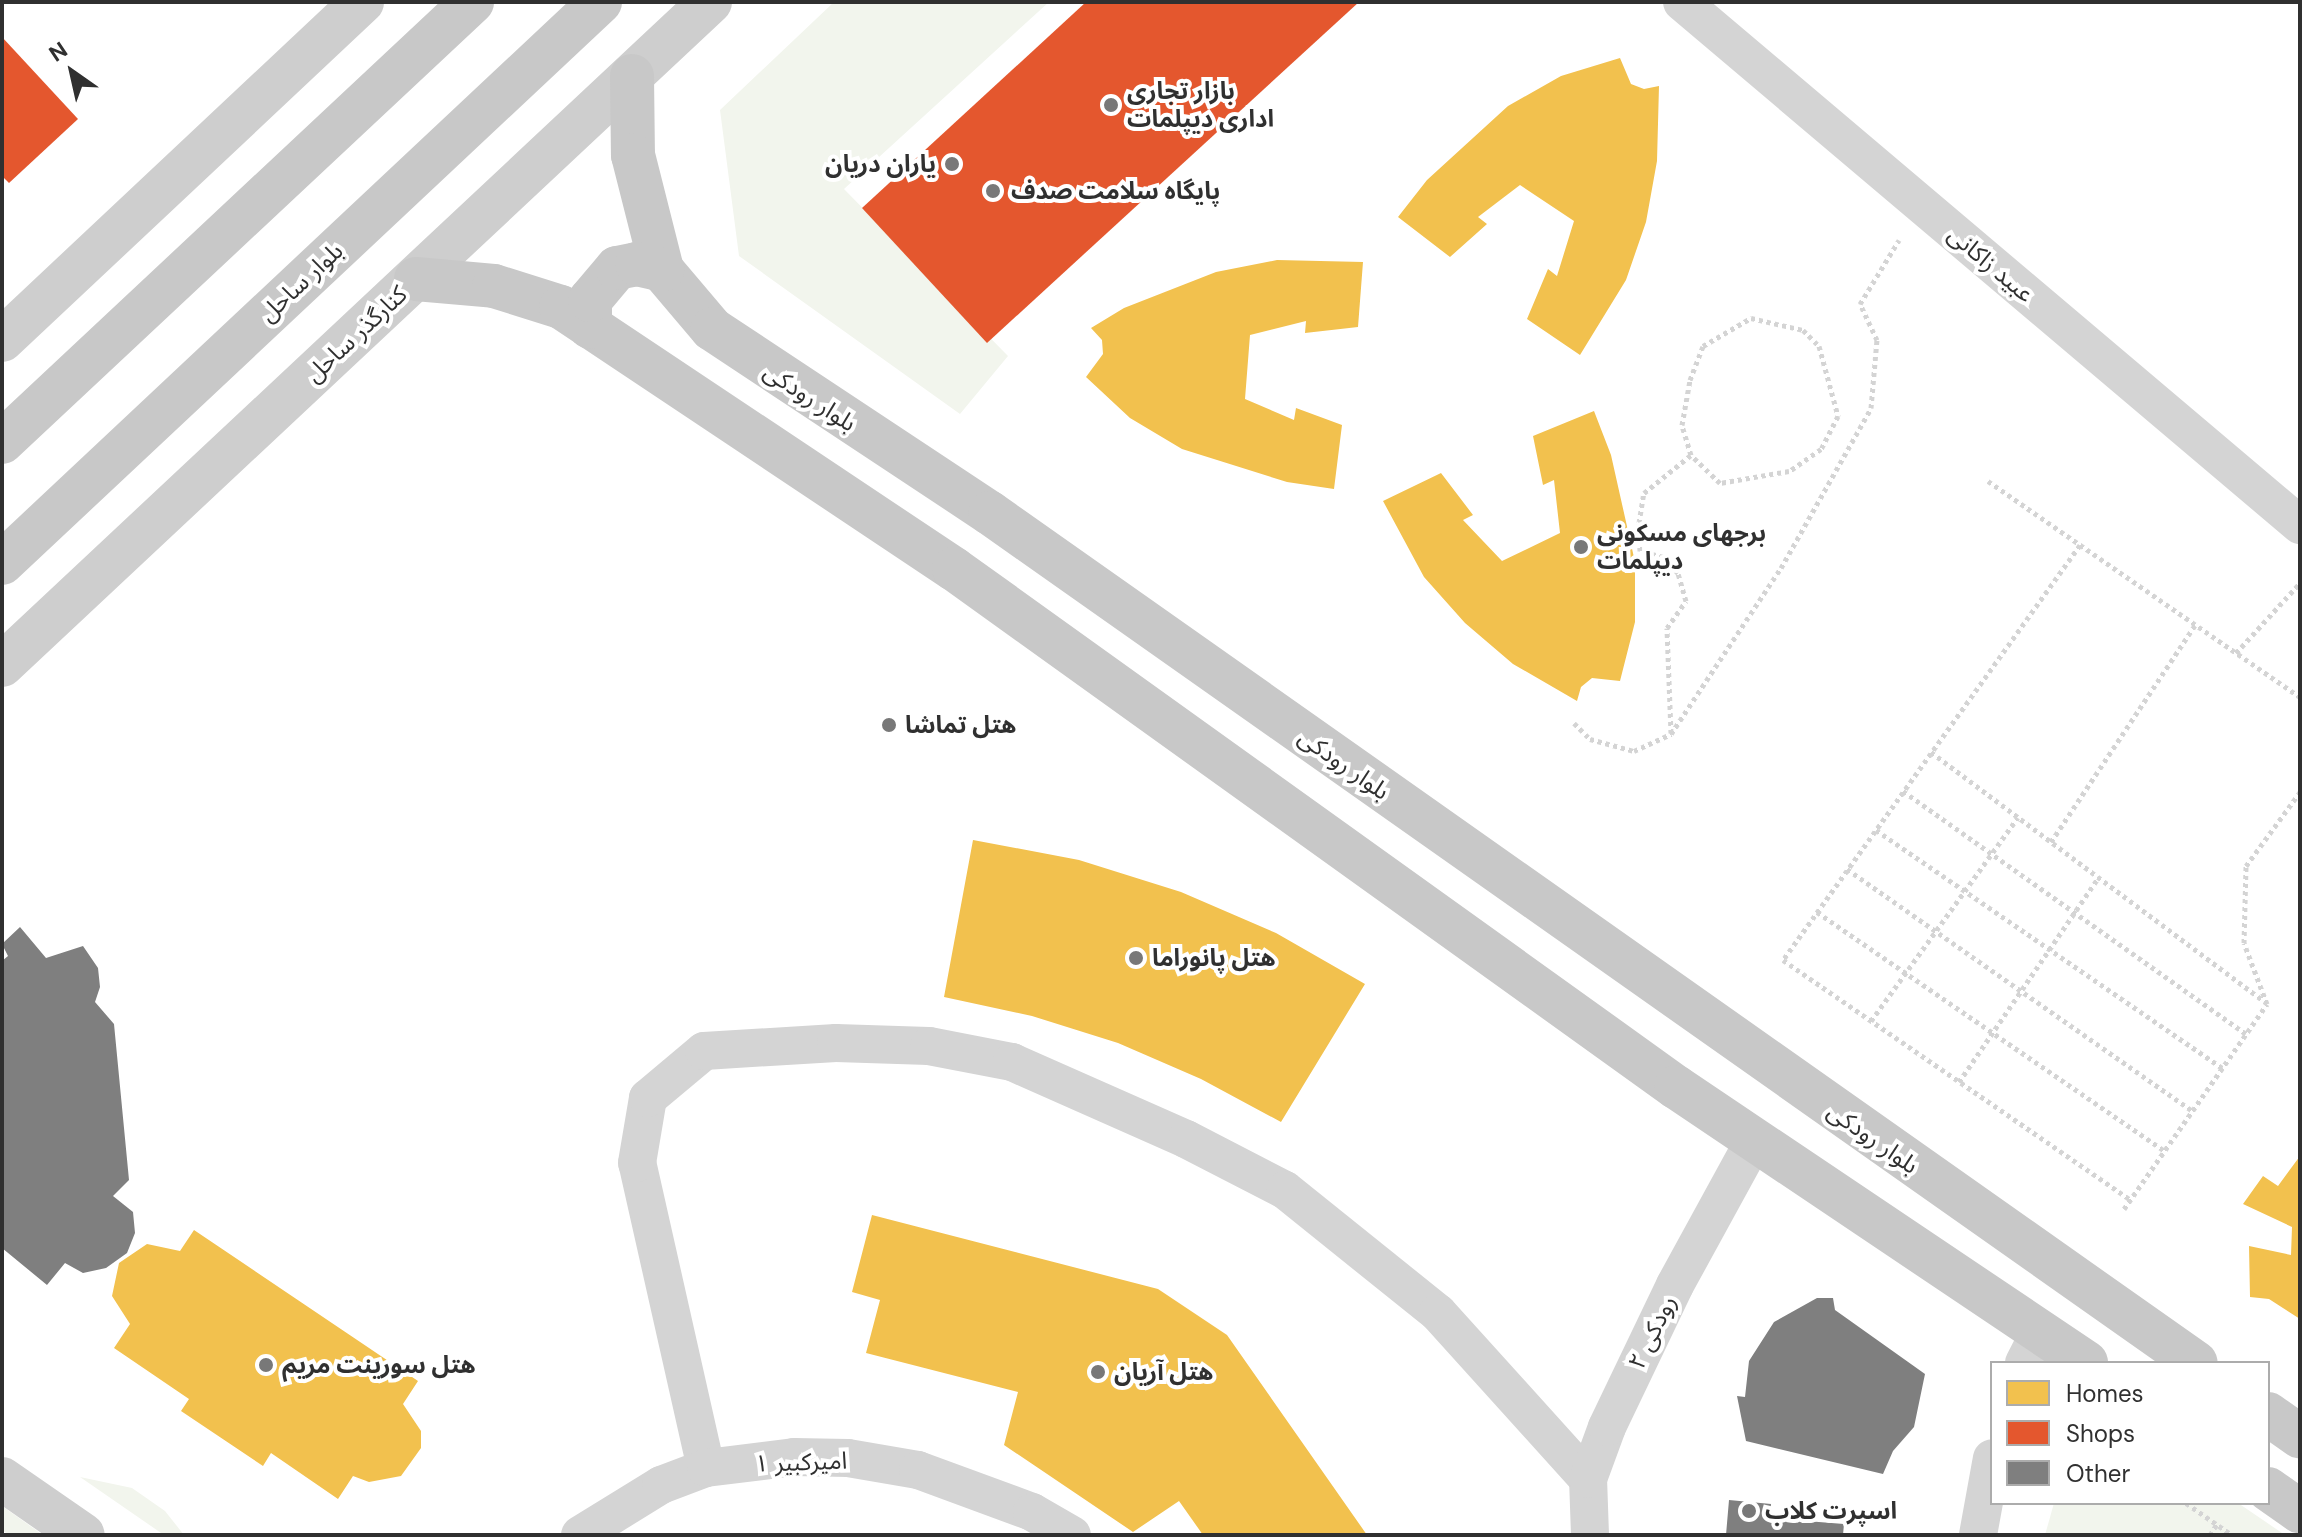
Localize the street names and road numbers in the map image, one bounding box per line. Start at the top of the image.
street label: عبید زاکانی [1942,220,2040,308]
street label: بلوار ساحل [253,236,349,328]
street label: کنارگذر ساحل [299,280,413,388]
street label: بلوار رودکی [758,356,862,438]
street label: بلوار رودکی [1293,722,1395,806]
street label: بلوار رودکی [1822,1096,1924,1180]
street label: رودکی ۲ [1622,1290,1682,1374]
street label: امیرکبیر ۱ [754,1446,848,1478]

